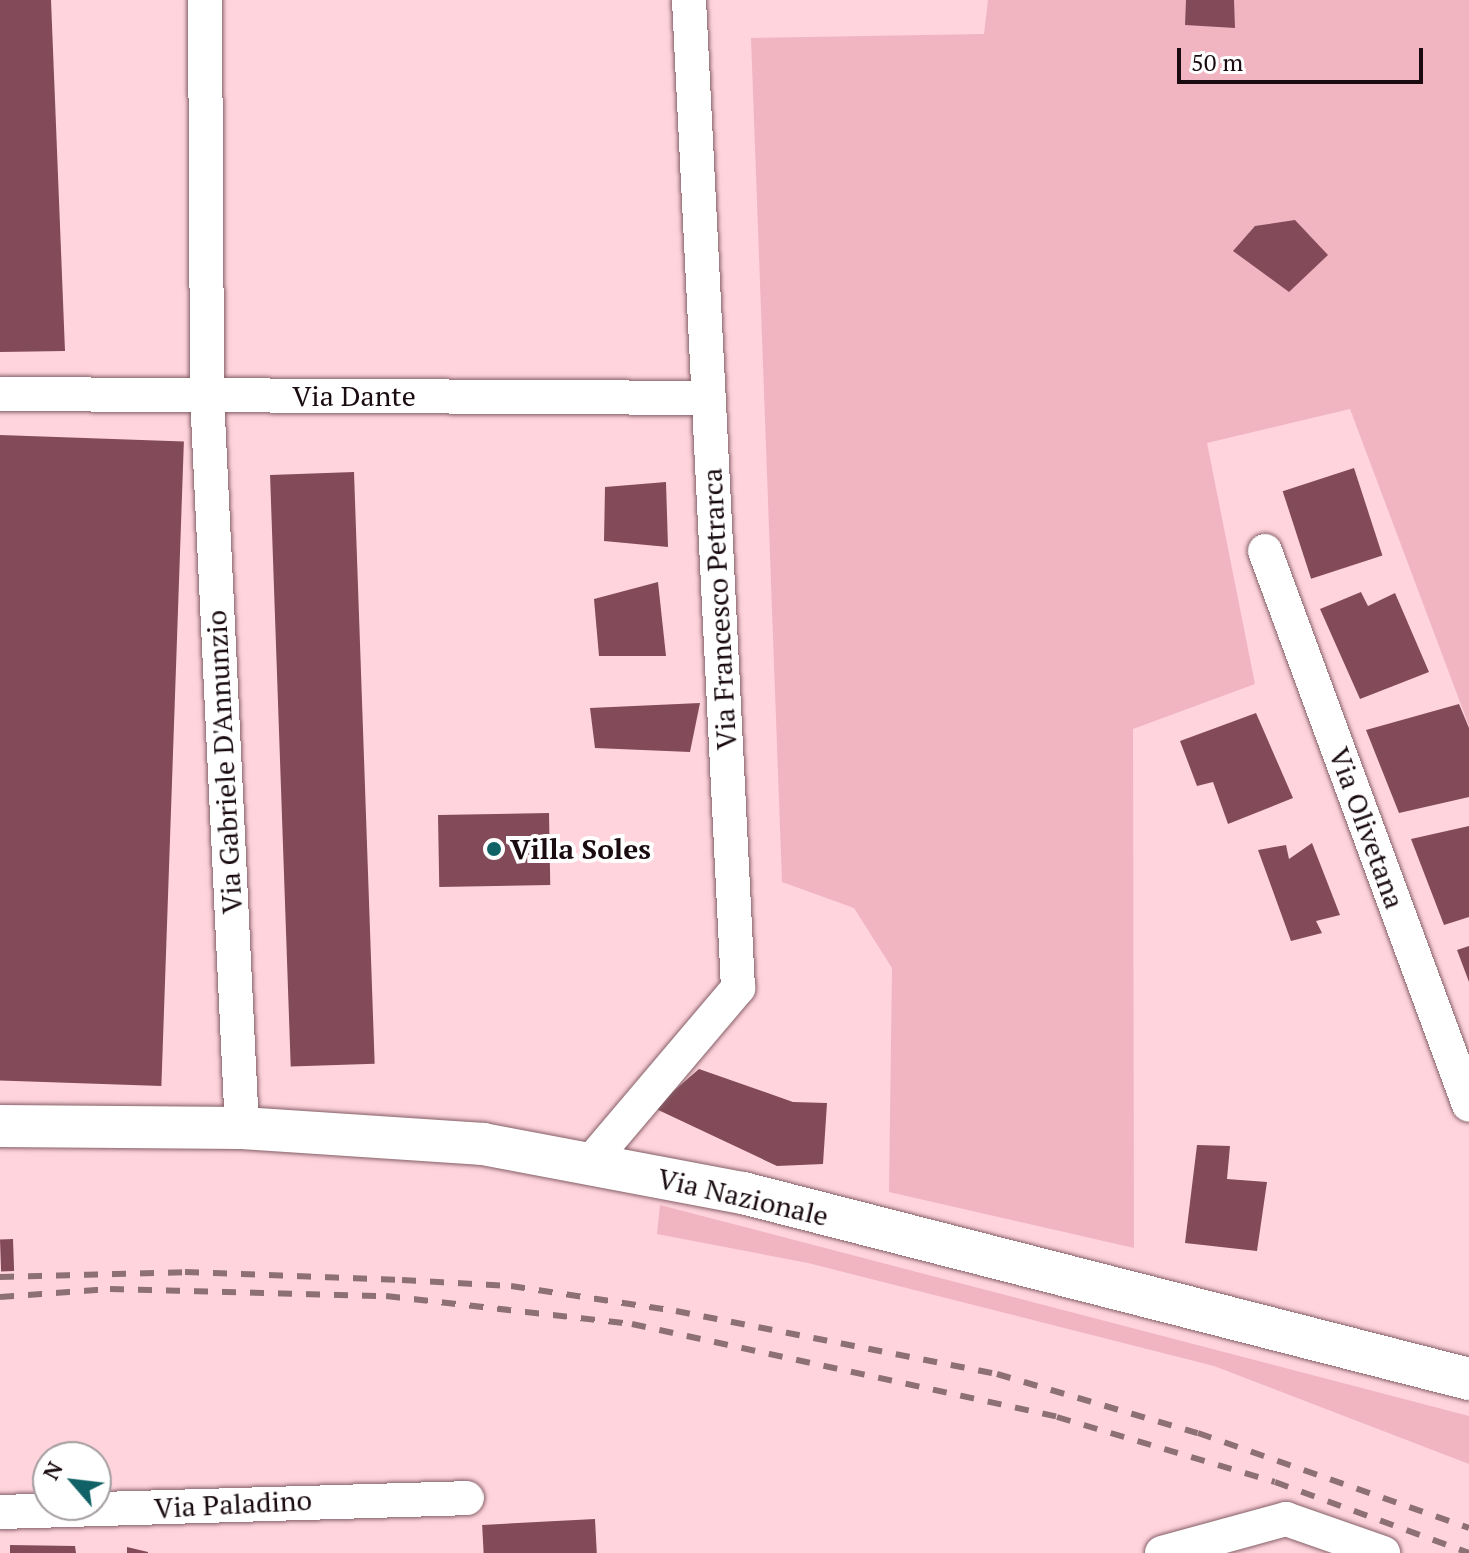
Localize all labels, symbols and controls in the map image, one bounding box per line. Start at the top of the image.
scale bar [1181,32,1427,82]
text: 50 m [1191,46,1243,78]
street label: Via Dante [292,379,416,413]
street label: Via Francesco Petrarca [695,467,743,751]
street label: Via Gabriele D'Annunzio [199,609,249,915]
street label: Via Olivetana [1322,743,1412,913]
place label: Villa Soles [510,832,651,866]
marker: Villa Soles [485,840,503,858]
street label: Via Nazionale [654,1161,832,1233]
north arrow [32,1441,112,1521]
text: N [35,1456,69,1485]
street label: Via Paladino [153,1483,313,1525]

